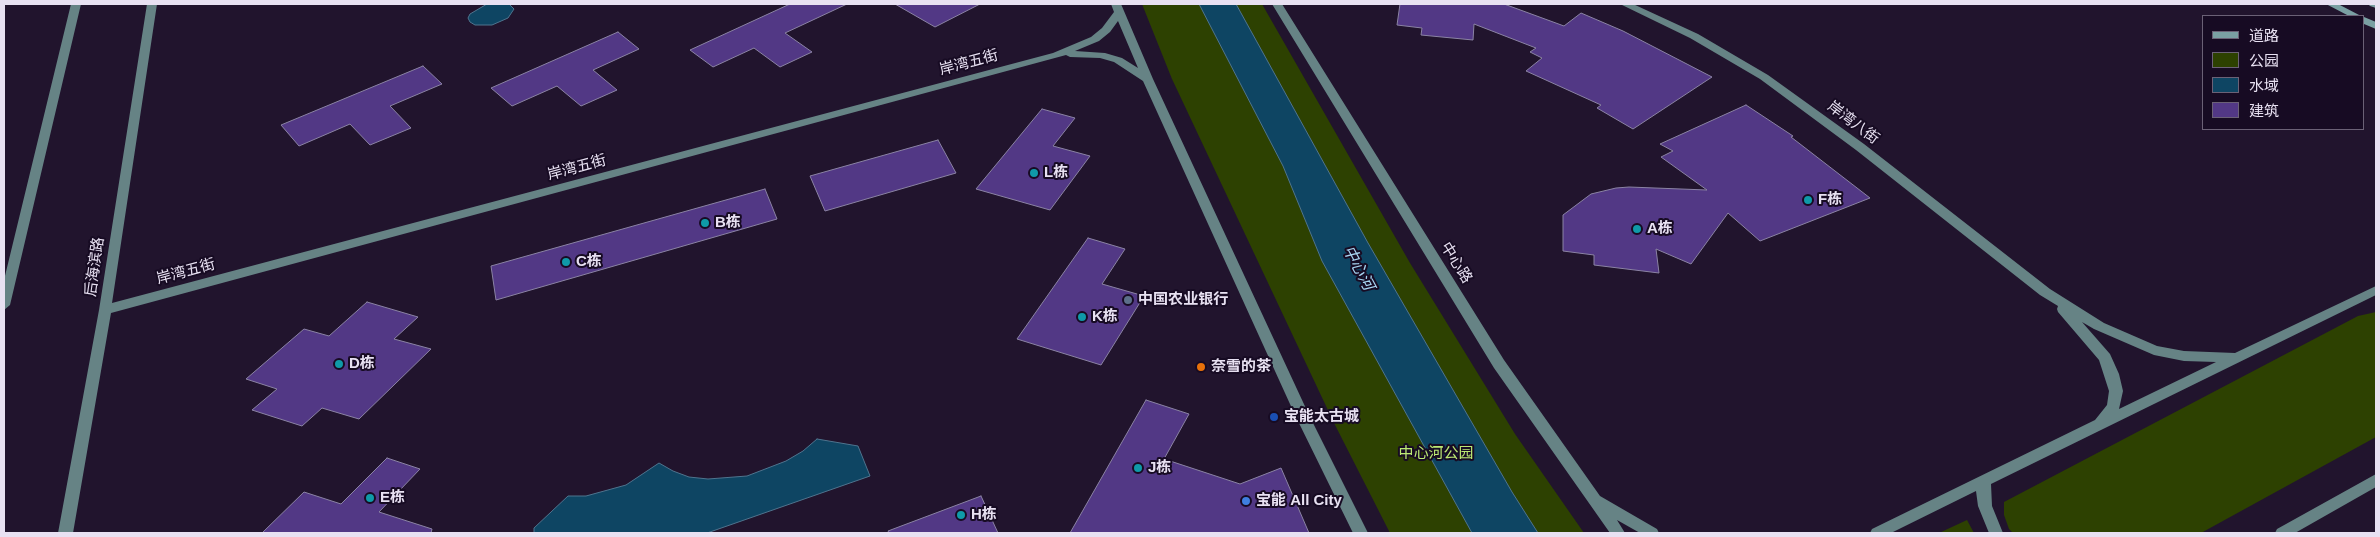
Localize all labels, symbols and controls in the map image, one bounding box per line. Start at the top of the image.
legend [2202,15,2365,130]
text: 道路 [2249,27,2279,44]
street label: 岸湾五街 [938,47,1000,79]
text: 公园 [2249,52,2279,69]
text: 水域 [2249,77,2279,94]
street label: 岸湾八街 [1824,98,1882,148]
text: 建筑 [2249,102,2279,119]
street label: 岸湾五街 [546,152,608,184]
place label: L栋 [1044,164,1068,182]
marker: L栋 [1028,167,1040,179]
place label: F栋 [1818,191,1842,209]
marker: F栋 [1802,194,1814,206]
place label: B栋 [715,214,741,232]
marker: B栋 [699,217,711,229]
place label: A栋 [1647,220,1673,238]
marker: A栋 [1631,223,1643,235]
street label: 后海滨路 [82,236,108,298]
street label: 中心路 [1436,239,1476,287]
water label: 中心河 [1338,242,1378,294]
place label: C栋 [576,253,602,271]
street label: 岸湾五街 [155,256,217,288]
marker: C栋 [560,256,572,268]
place label: 中国农业银行 [1138,291,1228,309]
marker: 中国农业银行 [1122,294,1134,306]
place label: K栋 [1092,308,1118,326]
marker: K栋 [1076,311,1088,323]
place label: D栋 [349,355,375,373]
marker: D栋 [333,358,345,370]
place label: 奈雪的茶 [1211,358,1271,376]
marker: 奈雪的茶 [1195,361,1207,373]
place label: 宝能太古城 [1284,408,1359,426]
marker: 宝能太古城 [1268,411,1280,423]
park label: 中心河公园 [1399,445,1473,463]
place label: J栋 [1148,459,1171,477]
marker: J栋 [1132,462,1144,474]
place label: E栋 [380,489,405,507]
marker: E栋 [364,492,376,504]
place label: 宝能 All City [1256,492,1342,510]
marker: 宝能 All City [1240,495,1252,507]
place label: H栋 [971,506,997,524]
marker: H栋 [955,509,967,521]

